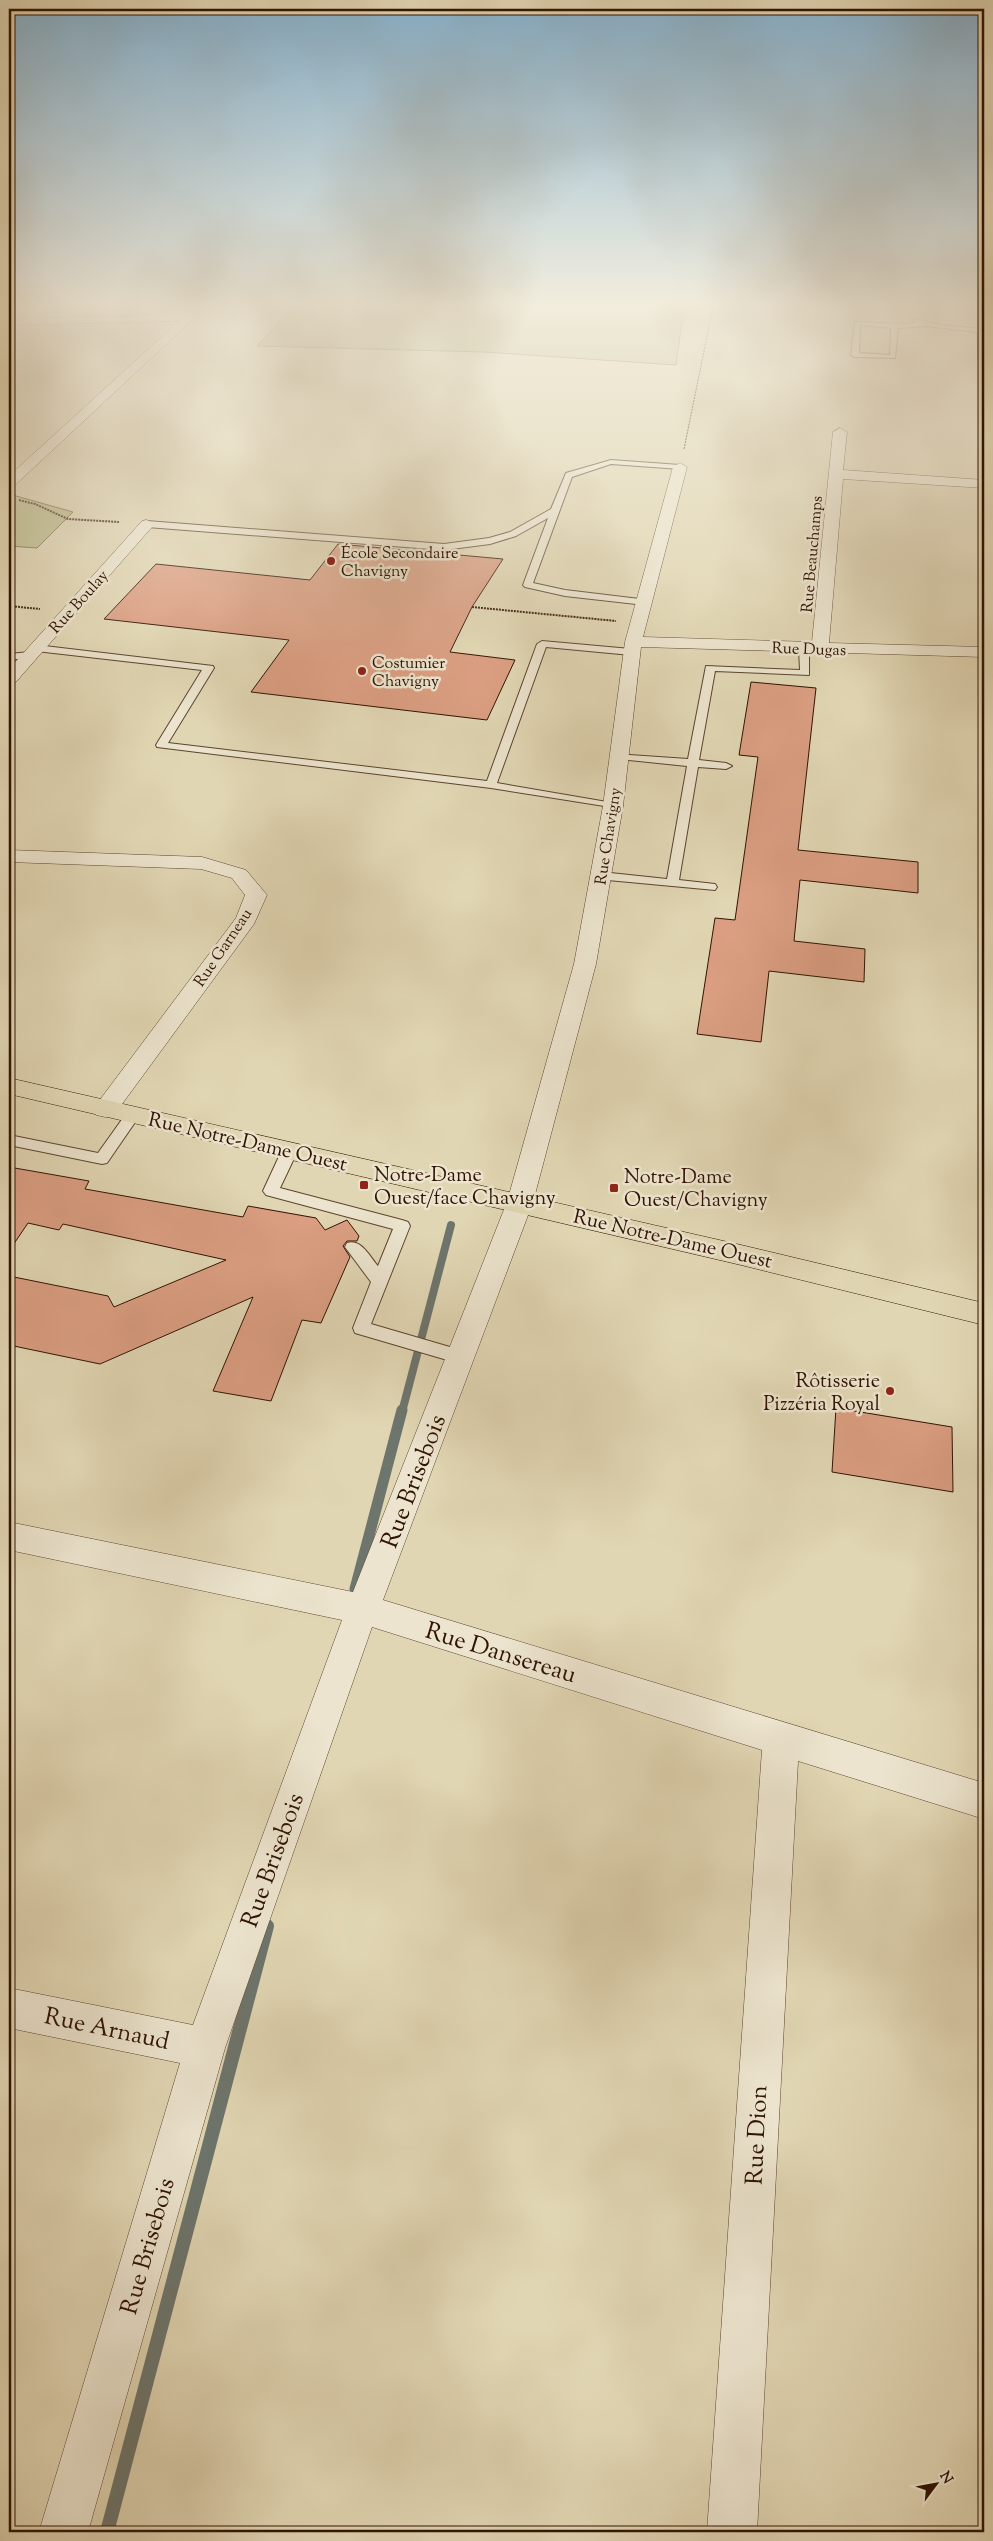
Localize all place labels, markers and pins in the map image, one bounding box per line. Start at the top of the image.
place label: École Secondaire Chavigny [341,543,458,584]
marker: École Secondaire Chavigny [325,555,337,567]
place label: Costumier Chavigny [372,653,445,694]
marker: Costumier Chavigny [356,665,368,677]
place label: Notre-Dame Ouest/face Chavigny [374,1162,556,1214]
place label: Notre-Dame Ouest/Chavigny [624,1164,768,1216]
marker: Notre-Dame Ouest/face Chavigny [358,1179,370,1191]
marker: Notre-Dame Ouest/Chavigny [608,1182,620,1194]
place label: Rôtisserie Pizzéria Royal [763,1368,880,1420]
marker: Rôtisserie Pizzéria Royal [884,1385,896,1397]

